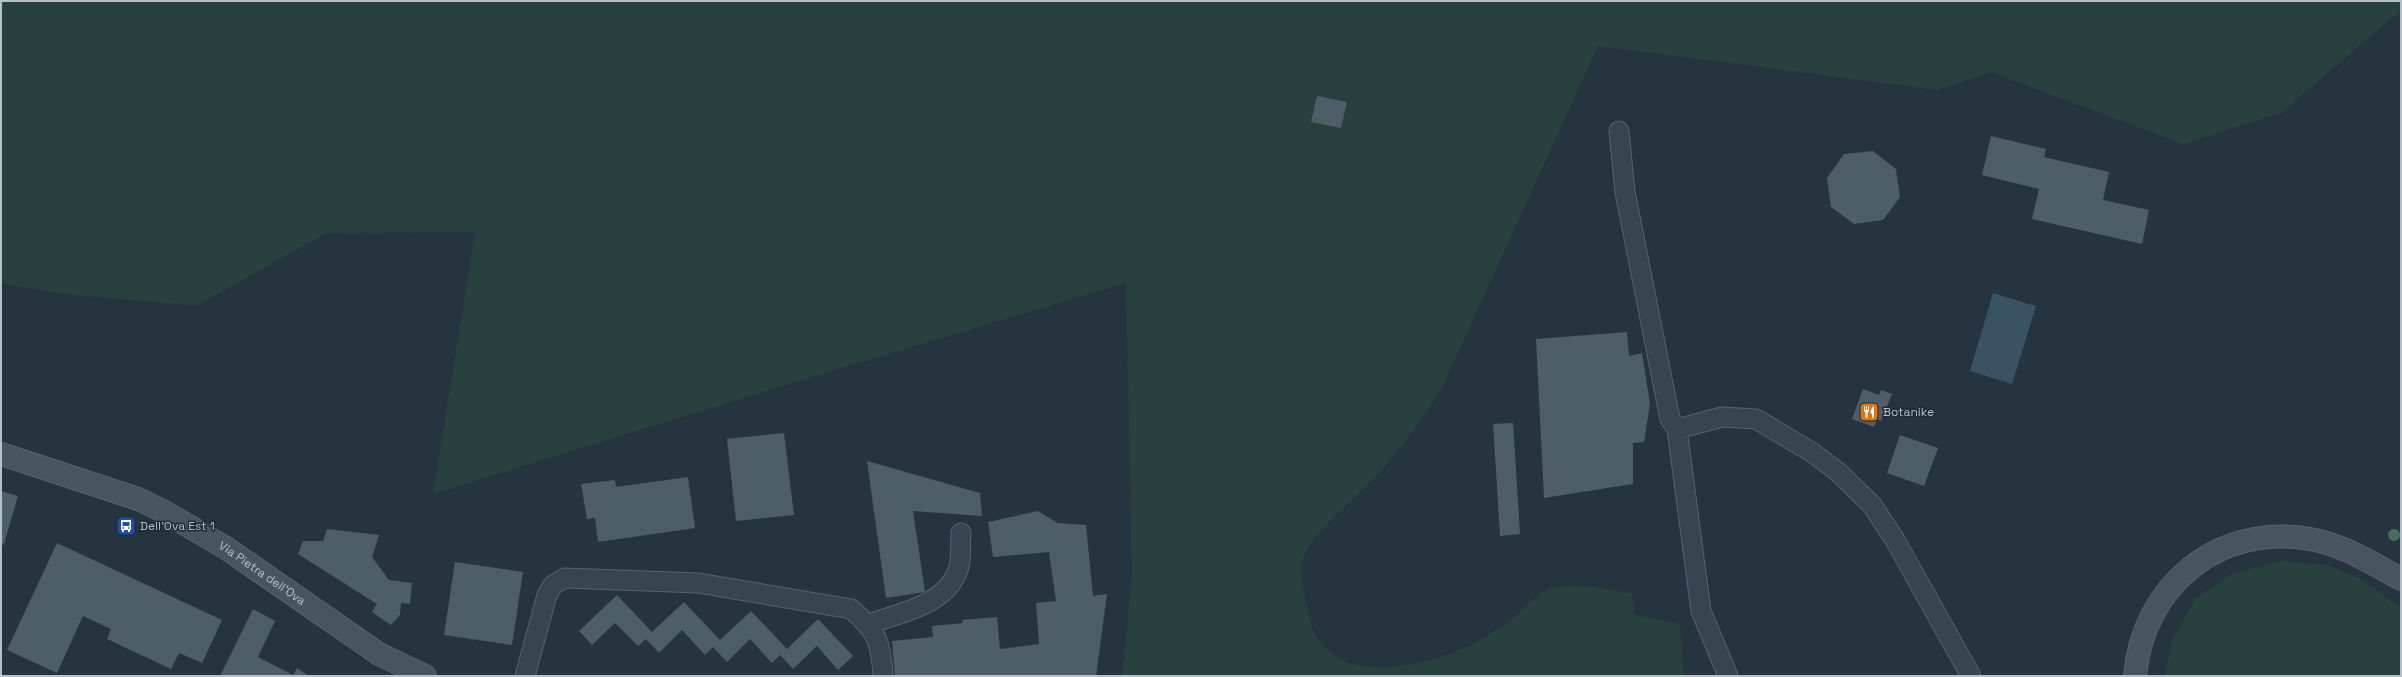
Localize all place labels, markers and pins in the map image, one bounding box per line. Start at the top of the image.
restaurant icon: Botanike [1858,401,1880,423]
place label: Botanike [1883,404,1934,420]
bus stop icon: Dell'Ova Est 1 [115,515,137,537]
place label: Dell'Ova Est 1 [140,518,215,534]

